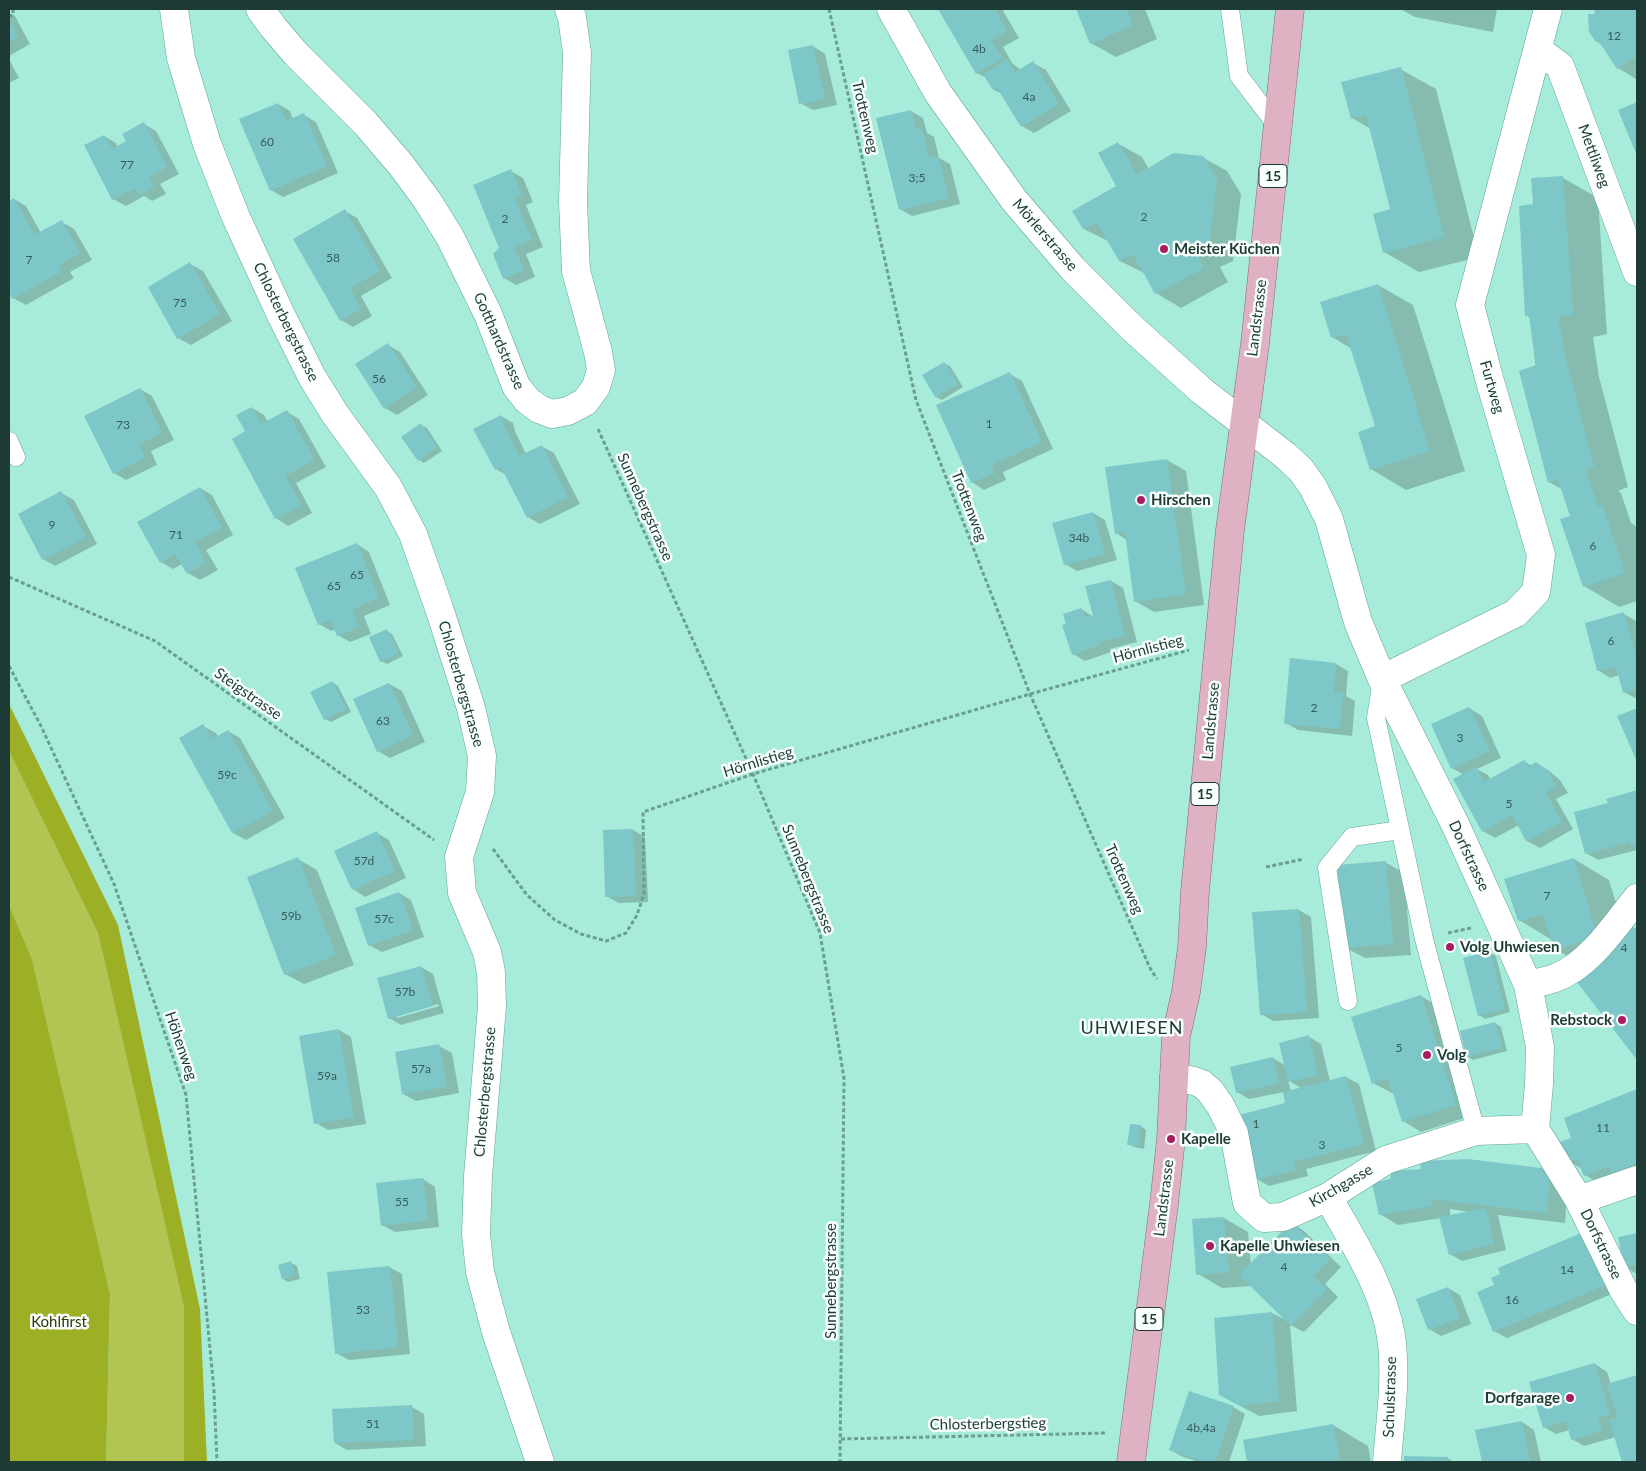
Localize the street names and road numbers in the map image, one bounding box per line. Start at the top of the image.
street label: Trottenweg [848,79,882,155]
street label: Mettliweg [1574,122,1614,190]
road number: 15 [1259,165,1287,188]
street label: Mörlerstrasse [1009,195,1081,275]
street label: Chlosterbergstrasse [249,259,323,385]
street label: Landstrasse [1243,278,1271,358]
street label: Gotthardstrasse [470,290,528,392]
street label: Furtweg [1476,358,1508,416]
street label: Sunnebergstrasse [613,450,677,564]
street label: Trottenweg [947,468,991,544]
street label: Chlosterbergstrasse [434,619,488,749]
street label: Hörnlistieg [1111,631,1185,667]
street label: Steigstrasse [211,664,285,724]
street label: Landstrasse [1199,682,1223,760]
street label: Hörnlistieg [721,743,795,781]
road number: 15 [1191,782,1219,806]
street label: Dorfstrasse [1445,818,1493,894]
street label: Sunnebergstrasse [778,822,838,936]
street label: Trottenweg [1101,841,1147,917]
street label: Höhenweg [161,1009,201,1083]
street label: Chlosterbergstrasse [470,1026,500,1158]
street label: Landstrasse [1150,1158,1178,1238]
street label: Kirchgasse [1306,1161,1376,1211]
street label: Dorfstrasse [1576,1206,1626,1282]
street label: Sunnebergstrasse [822,1223,840,1339]
road number: 15 [1135,1308,1163,1330]
street label: Schulstrasse [1380,1356,1400,1438]
street label: Chlosterbergstieg [930,1414,1046,1434]

